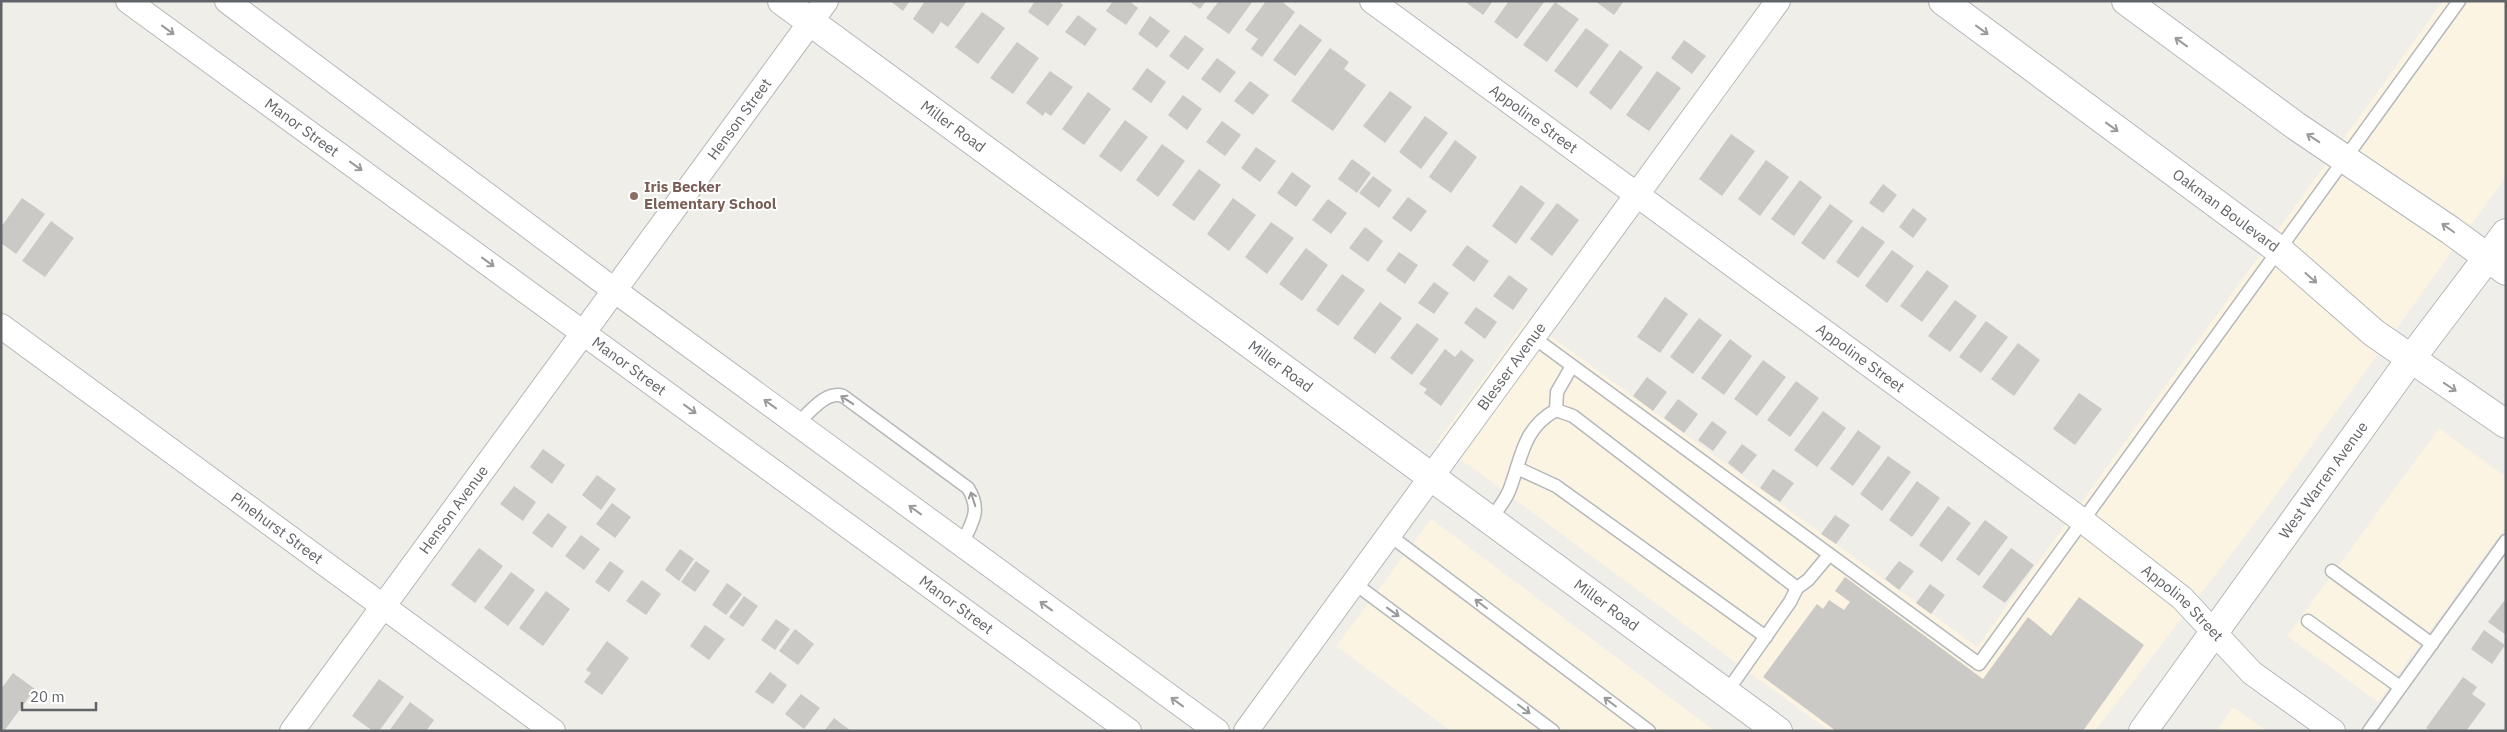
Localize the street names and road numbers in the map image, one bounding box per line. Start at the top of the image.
street label: Henson Street [703,74,775,163]
street label: Appoline Street [1486,80,1582,157]
street label: Manor Street [261,94,343,161]
street label: Miller Road [917,96,990,156]
street label: Oakman Boulevard [2169,164,2283,256]
street label: Blesser Avenue [1473,319,1550,414]
street label: Appoline Street [1813,319,1909,396]
street label: Manor Street [588,332,670,399]
street label: Miller Road [1245,336,1317,396]
street label: West Warren Avenue [2274,418,2372,542]
street label: Henson Avenue [415,461,492,558]
street label: Pinehurst Street [227,488,327,568]
street label: Appoline Street [2138,560,2228,645]
street label: Manor Street [916,571,997,638]
street label: Miller Road [1570,575,1643,635]

